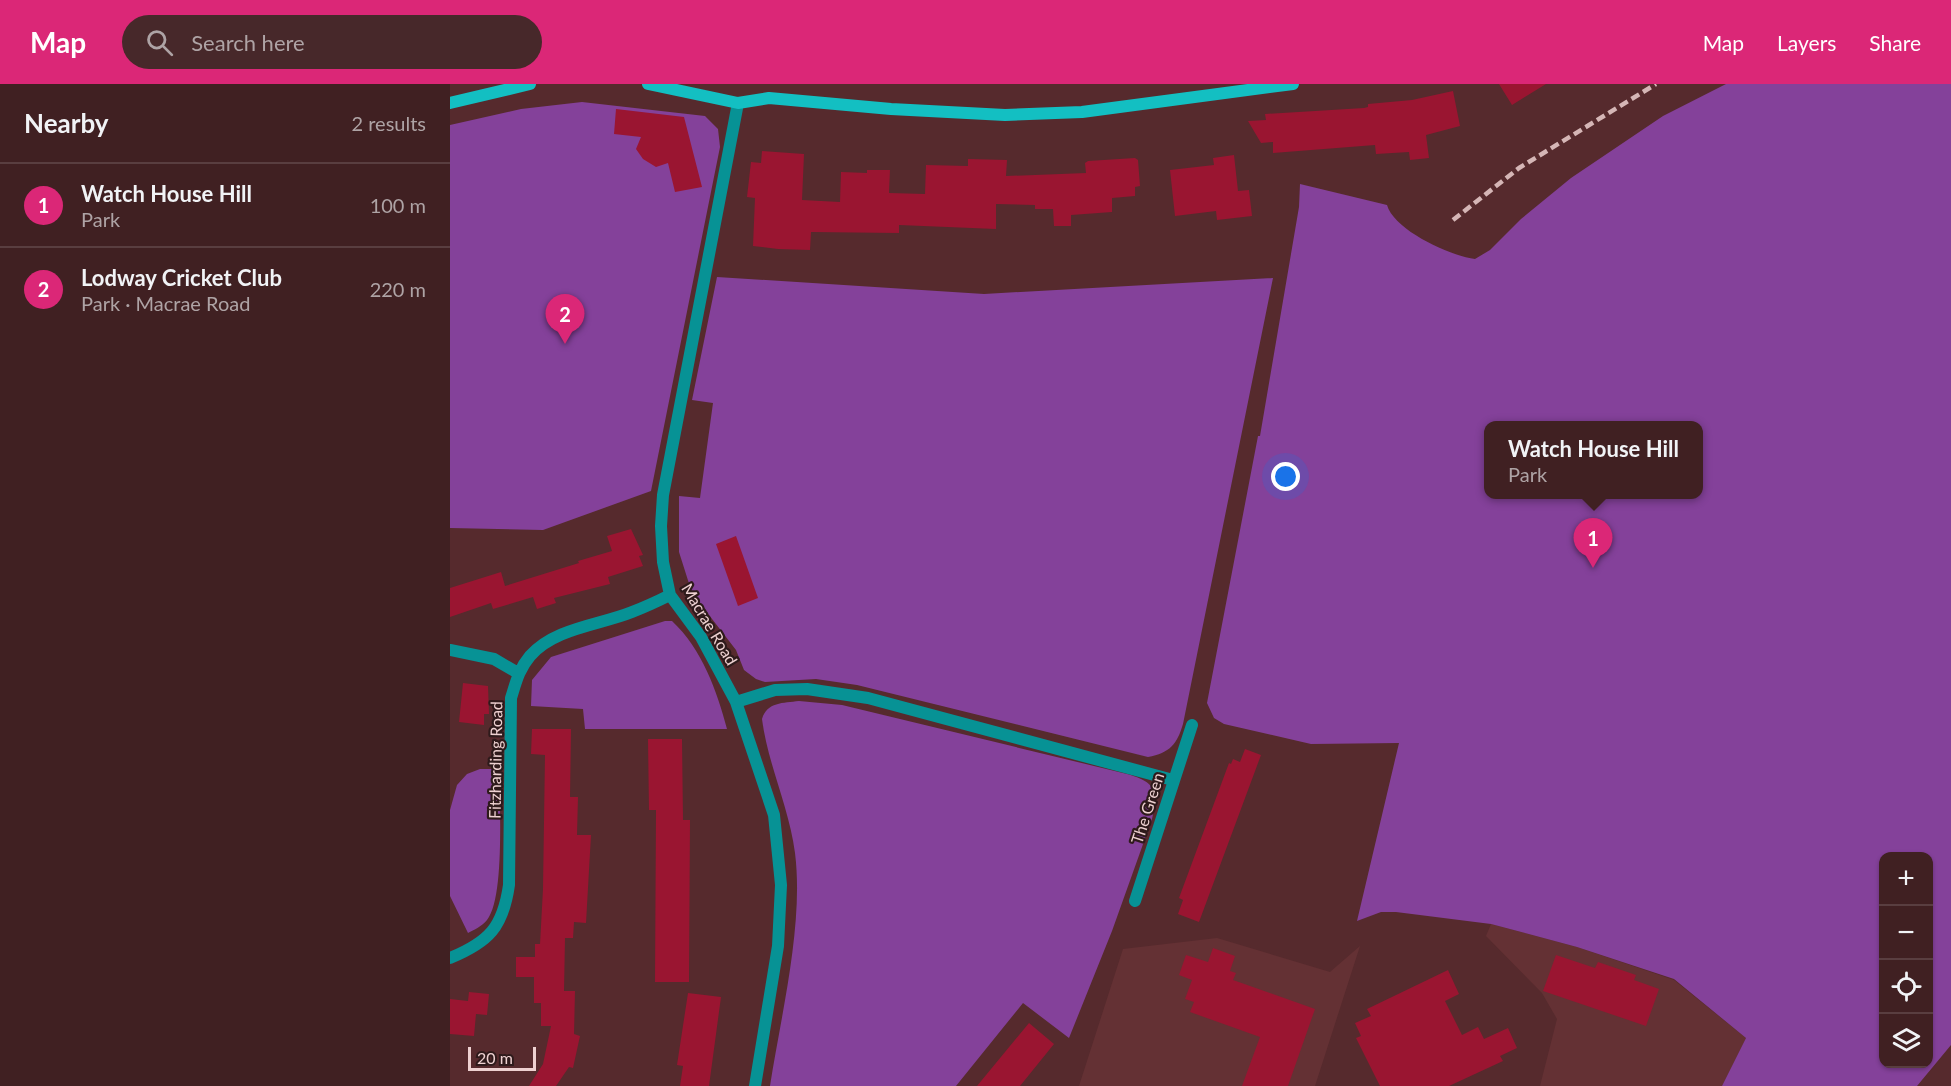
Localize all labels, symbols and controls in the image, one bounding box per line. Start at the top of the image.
search box [122,15,542,69]
text: Map [30,25,86,59]
icon: search [143,26,176,59]
text: Search here [191,29,305,56]
text: Map [1703,30,1744,55]
text: Layers [1777,30,1836,55]
text: Share [1869,30,1921,55]
text: Nearby [24,107,109,139]
text: 2 results [351,111,426,135]
text: Watch House Hill [81,180,252,207]
text: 1 [38,193,49,217]
text: 100 m [370,193,426,217]
text: Park [81,207,120,231]
text: Lodway Cricket Club [81,264,282,291]
text: 2 [38,277,49,301]
text: 220 m [370,277,426,301]
text: Park · Macrae Road [81,291,250,315]
pin: 2 [546,294,584,344]
popup [1484,421,1703,499]
text: Watch House Hill [1508,435,1679,462]
your location [1271,462,1300,491]
text: Park [1508,462,1547,486]
pin: 1 [1574,518,1612,568]
street label: Macrae Road [678,580,742,668]
street label: Fitzharding Road [484,701,506,819]
street label: The Green [1127,770,1167,846]
map controls [1879,852,1933,1068]
button: + [1879,852,1933,906]
button: − [1879,906,1933,960]
button: locate [1879,960,1933,1014]
button: layers [1879,1014,1933,1068]
scale bar [468,1044,536,1072]
text: 20 m [477,1048,513,1067]

